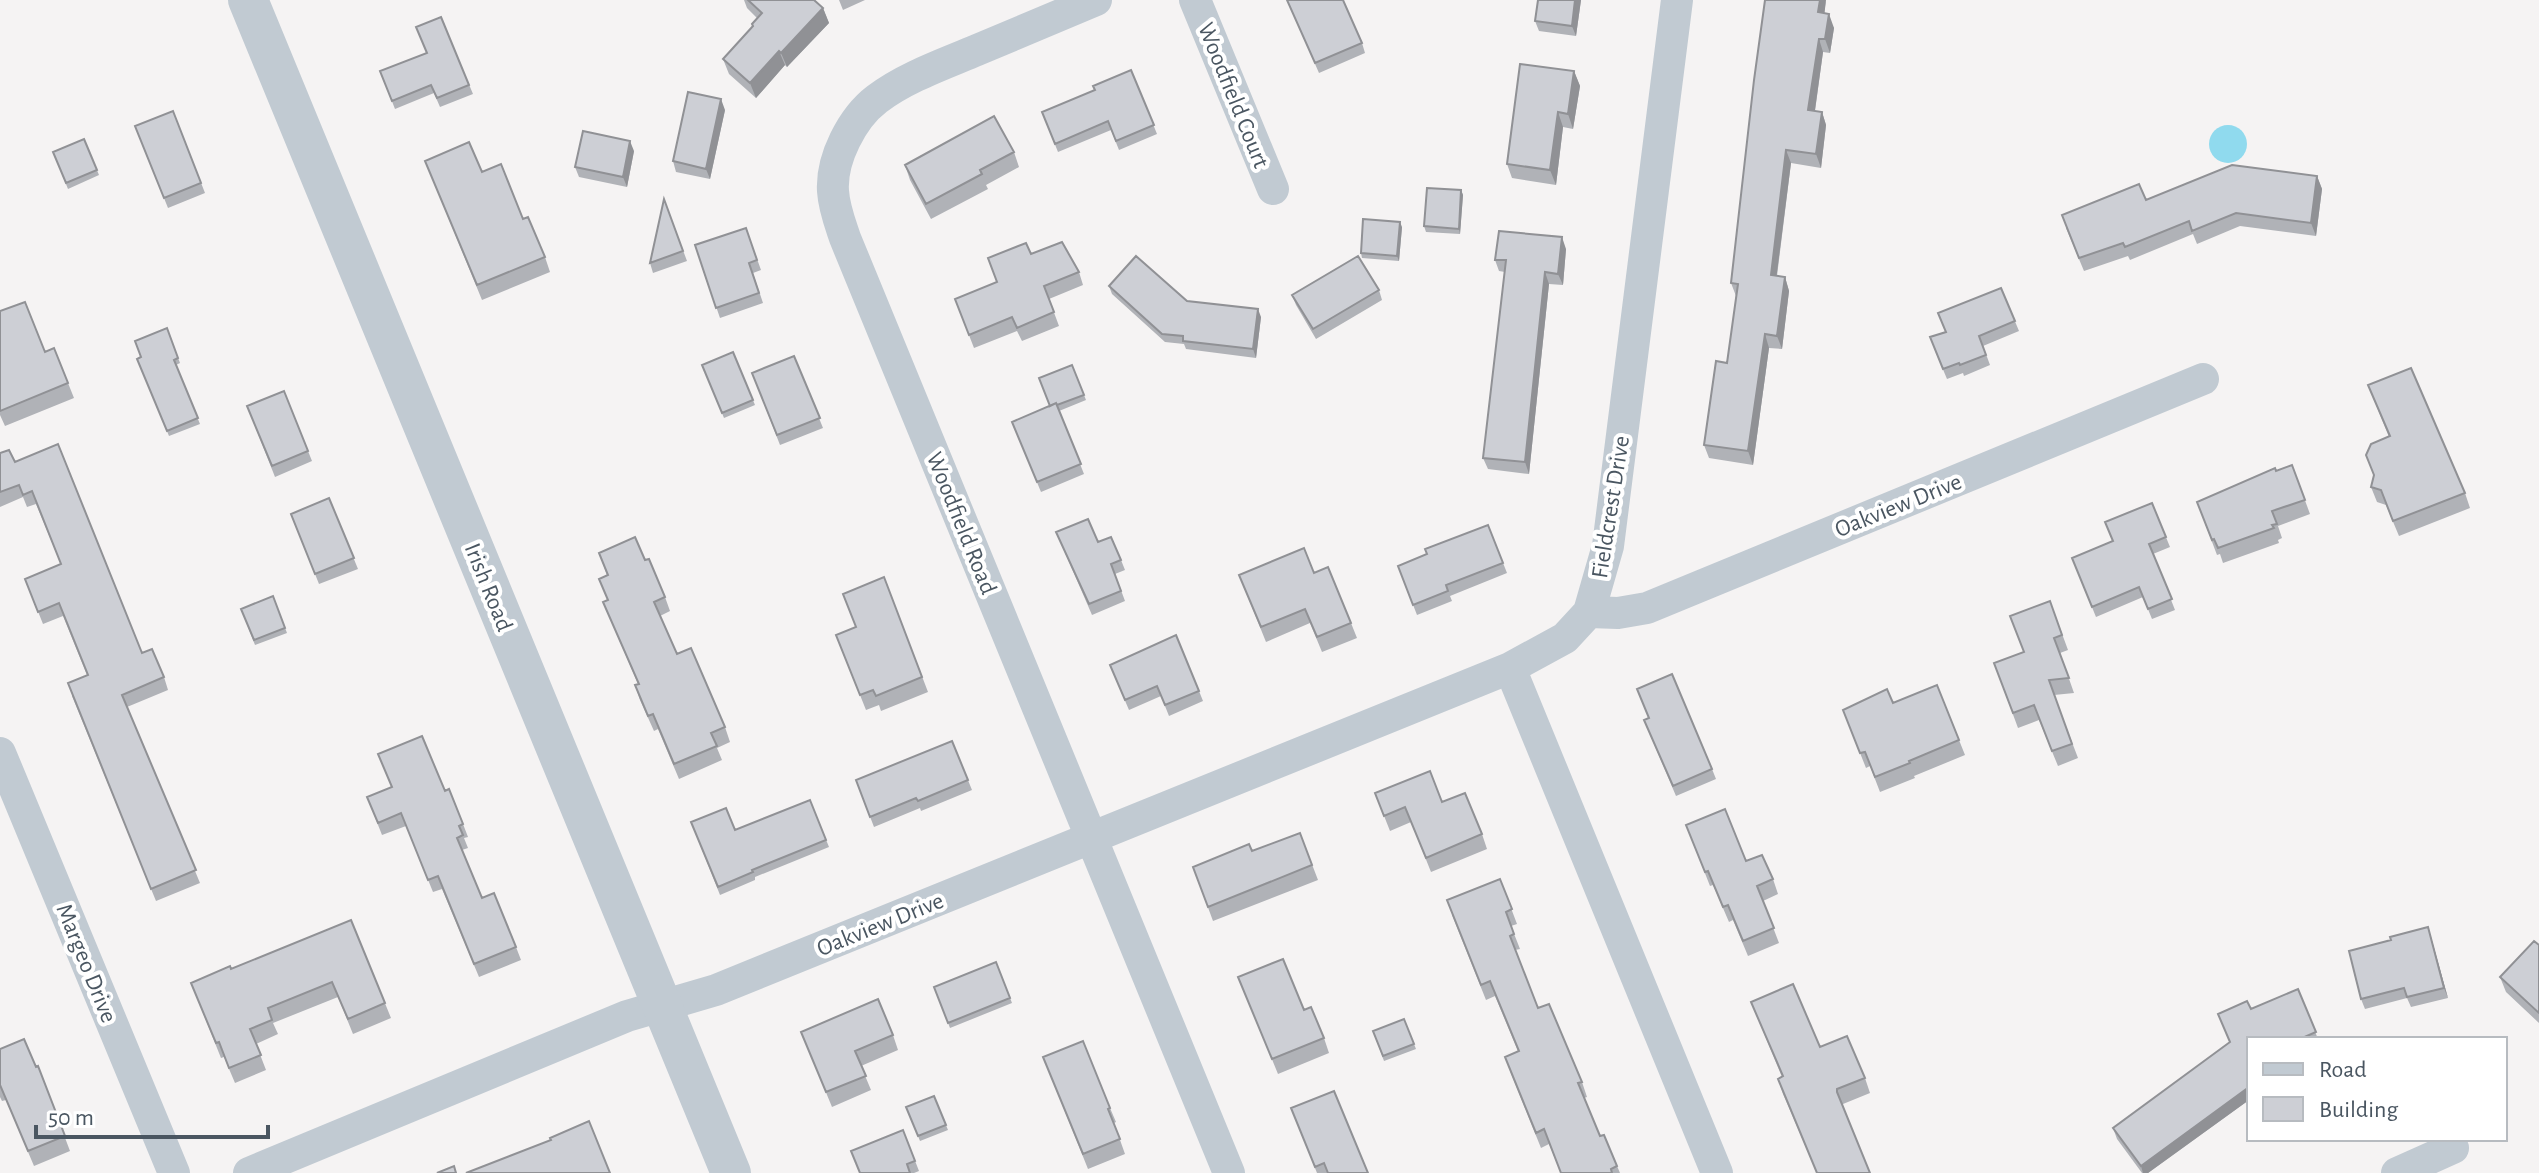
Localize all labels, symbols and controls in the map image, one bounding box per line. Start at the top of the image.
street label: Woodfield Court [1193,19,1273,172]
street label: Fieldcrest Drive [1588,434,1634,580]
street label: Woodfield Road [922,449,1000,598]
street label: Oakview Drive [1832,470,1965,542]
street label: Irish Road [460,540,517,635]
street label: Oakview Drive [814,889,947,961]
street label: Margeo Drive [51,901,121,1026]
legend [2247,1037,2507,1141]
text: Road [2319,1058,2367,1082]
scale bar [36,1089,268,1139]
text: Building [2319,1098,2398,1122]
text: 50 m [48,1106,94,1130]

